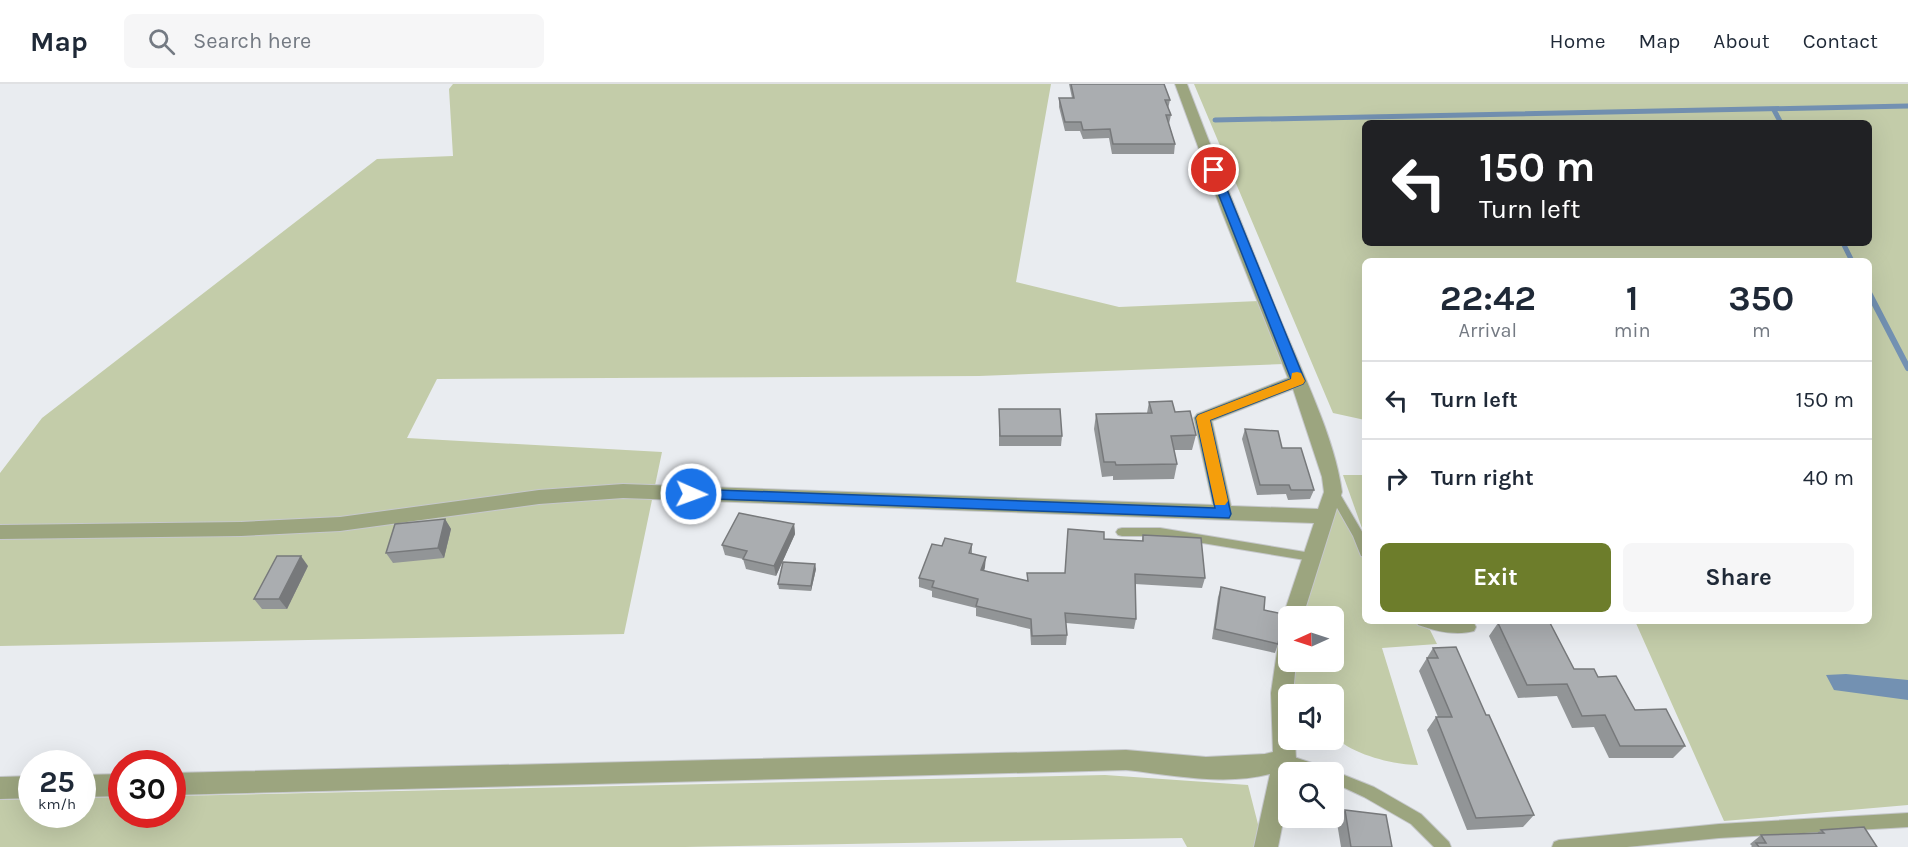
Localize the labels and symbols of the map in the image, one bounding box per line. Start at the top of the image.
pin [1188,144,1239,195]
position arrow [659,462,723,526]
north arrow [1278,606,1344,672]
speed limit sign: 30 [108,750,186,828]

